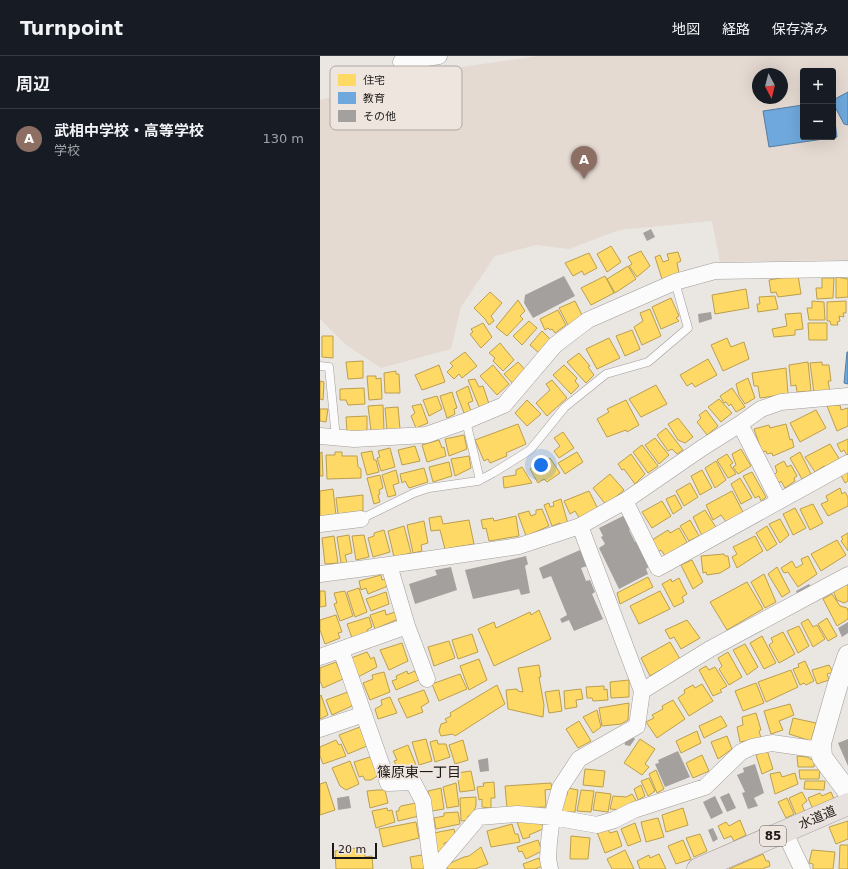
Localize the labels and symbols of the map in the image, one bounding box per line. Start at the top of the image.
legend [330,66,462,130]
north arrow [752,68,788,104]
text: 住宅 [363,74,385,87]
text: 教育 [363,92,385,105]
text: その他 [363,110,396,123]
pin: A [571,146,597,179]
your location [531,455,551,475]
district label: 篠原東一丁目 [377,764,461,780]
street label: 水道道 [796,803,838,832]
road number: 85 [760,826,786,846]
scale bar [332,841,377,860]

